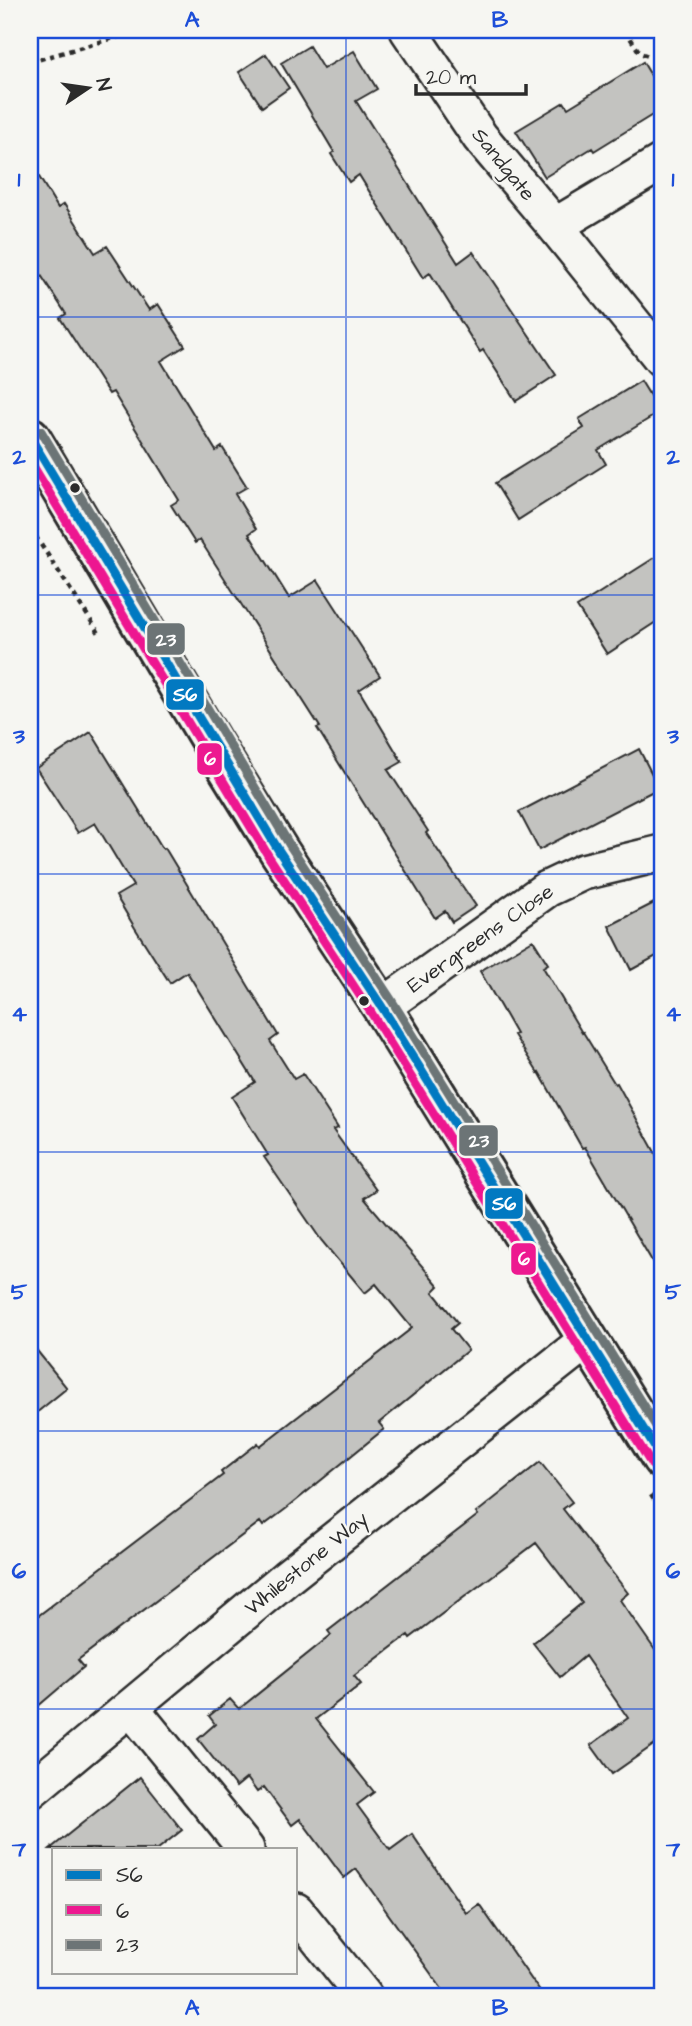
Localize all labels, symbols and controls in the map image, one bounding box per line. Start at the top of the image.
text: A [185,4,200,36]
text: B [492,4,509,36]
north arrow [52,52,122,122]
scale bar [416,52,526,96]
text: 20 m [426,63,477,92]
text: N [89,76,118,93]
street label: Sandgate [463,121,542,208]
text: 1 [18,163,21,195]
text: 1 [672,163,675,195]
text: 2 [11,441,26,473]
text: 2 [665,441,680,473]
unlabelled marker [68,481,82,495]
line badge: 23 [146,622,186,656]
text: 23 [155,627,177,654]
line badge: S6 [165,678,205,711]
text: S6 [172,682,197,709]
text: 3 [12,720,25,752]
text: 3 [666,720,679,752]
line badge: 6 [196,742,223,776]
text: 6 [204,746,216,773]
street label: Evergreens Close [401,877,561,1001]
unlabelled marker [357,994,371,1008]
text: 4 [11,998,27,1030]
text: 4 [665,998,681,1030]
line badge: 23 [458,1124,499,1157]
text: 23 [468,1128,490,1155]
line badge: S6 [484,1187,524,1220]
text: S6 [491,1191,516,1218]
line badge: 6 [510,1242,537,1276]
text: 6 [518,1246,530,1273]
text: 5 [11,1276,28,1308]
text: 5 [665,1276,682,1308]
street label: Whilestone Way [238,1504,376,1624]
text: 6 [12,1555,27,1587]
text: 6 [666,1555,681,1587]
text: 7 [11,1833,27,1865]
text: 7 [665,1833,681,1865]
legend [52,1848,298,1974]
text: S6 [116,1861,143,1890]
text: 6 [116,1897,129,1926]
text: 23 [116,1931,139,1960]
text: A [185,1992,200,2024]
text: B [492,1992,509,2024]

